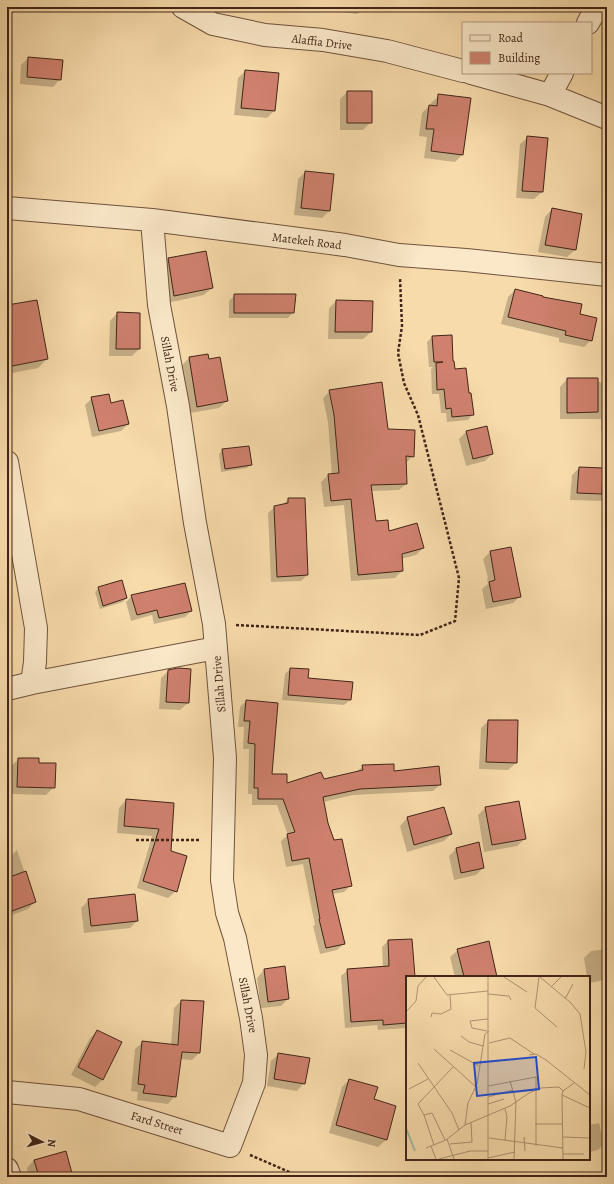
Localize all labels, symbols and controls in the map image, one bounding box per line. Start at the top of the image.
legend [462,22,592,74]
street label: Alaffia Drive [290,30,353,54]
text: Road [498,30,524,46]
text: Building [498,50,540,66]
street label: Matekeh Road [271,229,343,253]
street label: Sillah Drive [157,335,183,393]
street label: Sillah Drive [209,655,229,713]
street label: Sillah Drive [235,976,261,1034]
inset map [406,976,590,1160]
street label: Fard Street [129,1107,185,1139]
north arrow [22,1122,62,1162]
text: N [44,1138,59,1148]

